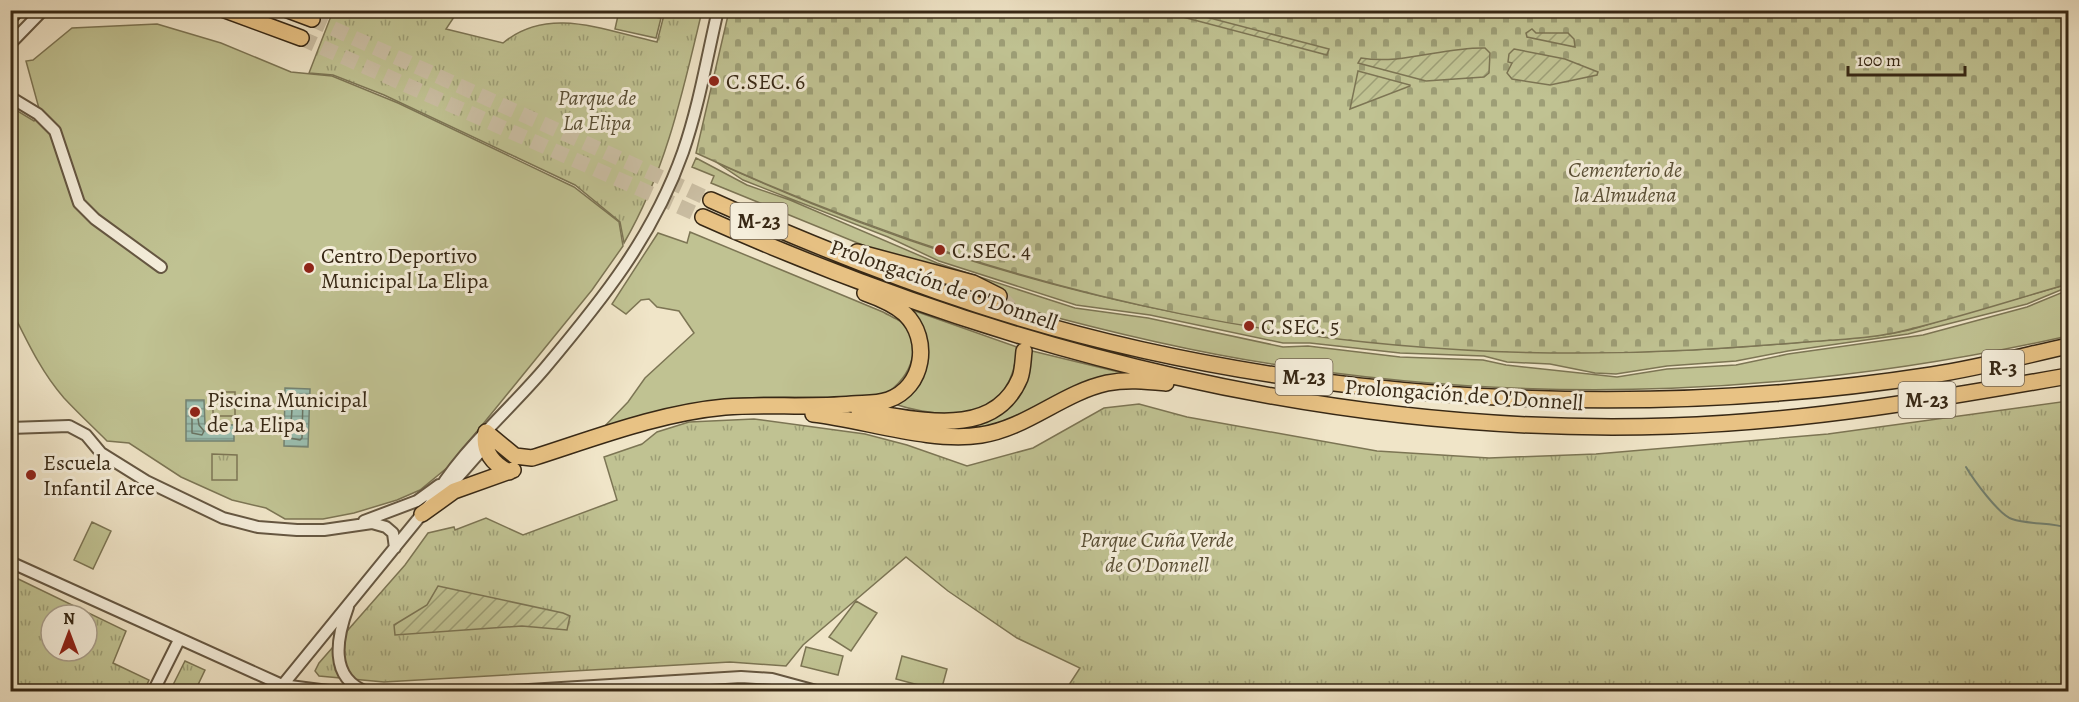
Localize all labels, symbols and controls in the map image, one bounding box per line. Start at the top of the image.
scale bar [1848,39,1965,77]
text: 100 m [1857,48,1901,72]
place label: C.SEC. 6 [726,67,805,97]
marker: C.SEC. 6 [707,74,721,88]
park label: Parque de La Elipa [558,83,636,138]
park label: Cementerio de la Almudena [1568,155,1682,210]
road number: M-23 [730,203,788,239]
street label: Prolongación de O'Donnell [826,232,1062,338]
place label: C.SEC. 4 [952,236,1031,266]
place label: Centro Deportivo Municipal La Elipa [321,241,489,296]
marker: C.SEC. 4 [933,243,947,257]
marker: Centro Deportivo Municipal La Elipa [302,261,316,275]
place label: C.SEC. 5 [1261,312,1340,342]
marker: C.SEC. 5 [1242,319,1256,333]
road number: R-3 [1982,350,2024,386]
road number: M-23 [1276,359,1332,395]
street label: Prolongación de O'Donnell [1344,372,1584,418]
road number: M-23 [1898,382,1956,418]
place label: Piscina Municipal de La Elipa [207,385,367,440]
marker: Piscina Municipal de La Elipa [188,405,202,419]
place label: Escuela Infantil Arce [43,448,155,503]
marker: Escuela Infantil Arce [24,468,38,482]
park label: Parque Cuña Verde de O'Donnell [1080,525,1234,580]
north arrow [39,603,99,663]
text: N [63,608,75,630]

